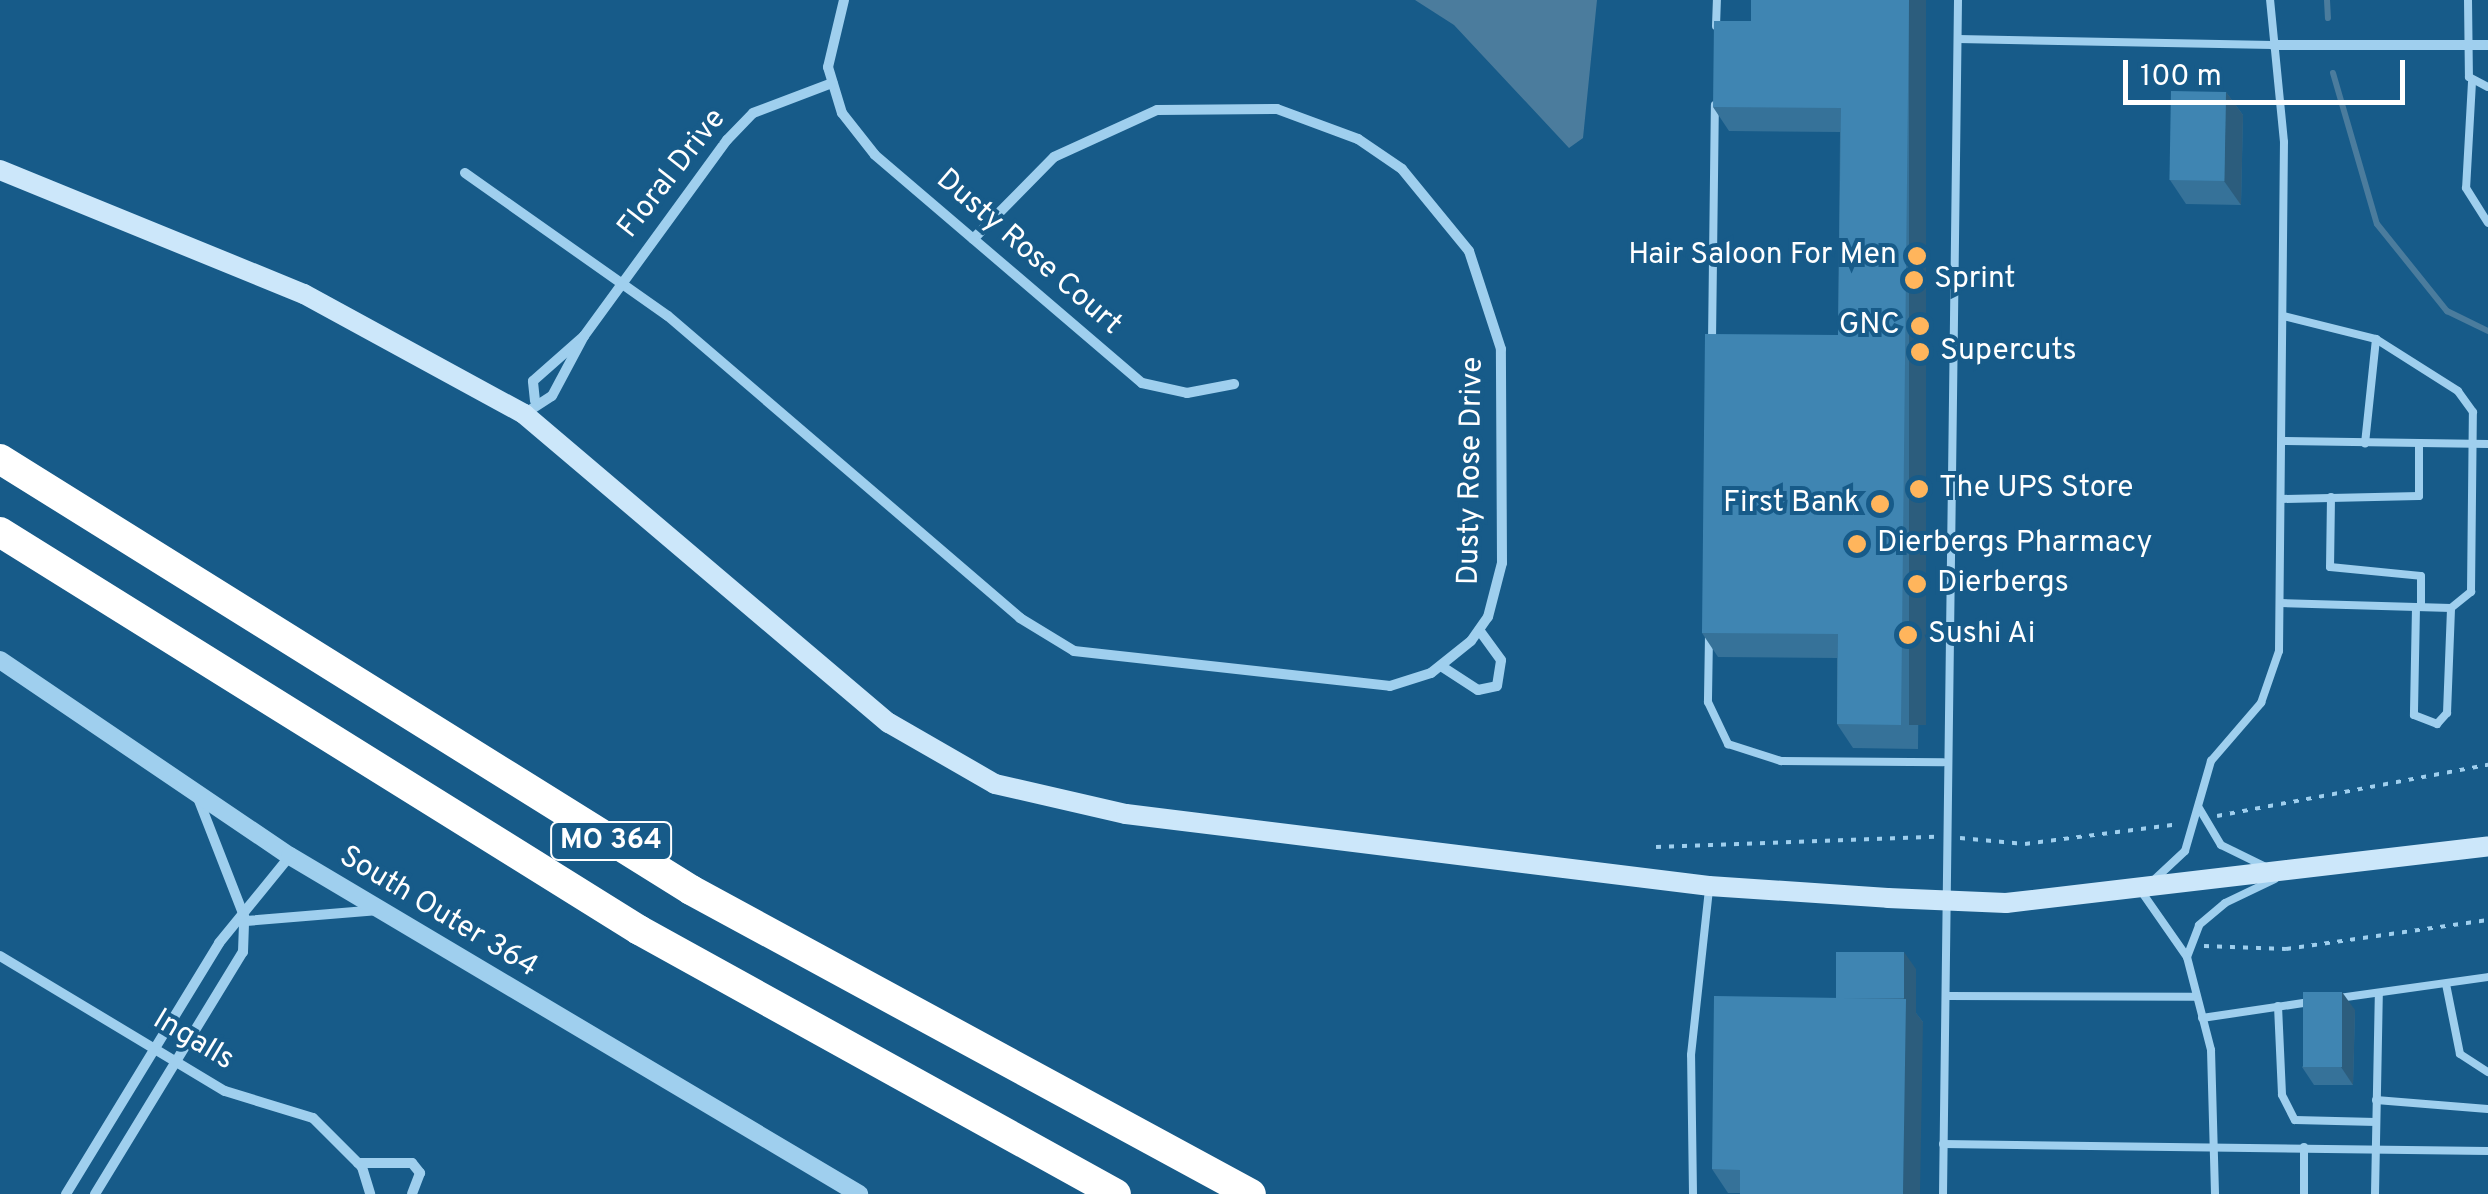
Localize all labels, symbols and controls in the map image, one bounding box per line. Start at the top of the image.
scale bar [2128,40,2410,102]
text: 100 m [2140,59,2222,96]
street label: Floral Drive [611,102,735,246]
street label: Dusty Rose Court [928,163,1128,343]
place label: Hair Saloon For Men [1628,238,1897,274]
marker: Hair Saloon For Men [1906,245,1928,267]
place label: Sprint [1934,262,2016,298]
marker: Sprint [1903,269,1925,291]
place label: GNC [1839,308,1900,344]
marker: GNC [1909,315,1931,337]
place label: Supercuts [1940,334,2077,370]
marker: Supercuts [1909,341,1931,363]
street label: Dusty Rose Drive [1452,356,1492,586]
place label: The UPS Store [1939,471,2133,507]
marker: The UPS Store [1908,478,1930,500]
place label: First Bank [1723,486,1860,522]
marker: First Bank [1869,493,1891,515]
place label: Dierbergs Pharmacy [1877,526,2152,562]
marker: Dierbergs Pharmacy [1846,533,1868,555]
place label: Dierbergs [1937,566,2069,602]
marker: Dierbergs [1906,573,1928,595]
place label: Sushi Ai [1928,617,2036,653]
marker: Sushi Ai [1897,624,1919,646]
road number: MO 364 [548,818,674,864]
street label: South Outer 364 [332,840,544,986]
street label: Ingalls [146,1003,240,1079]

